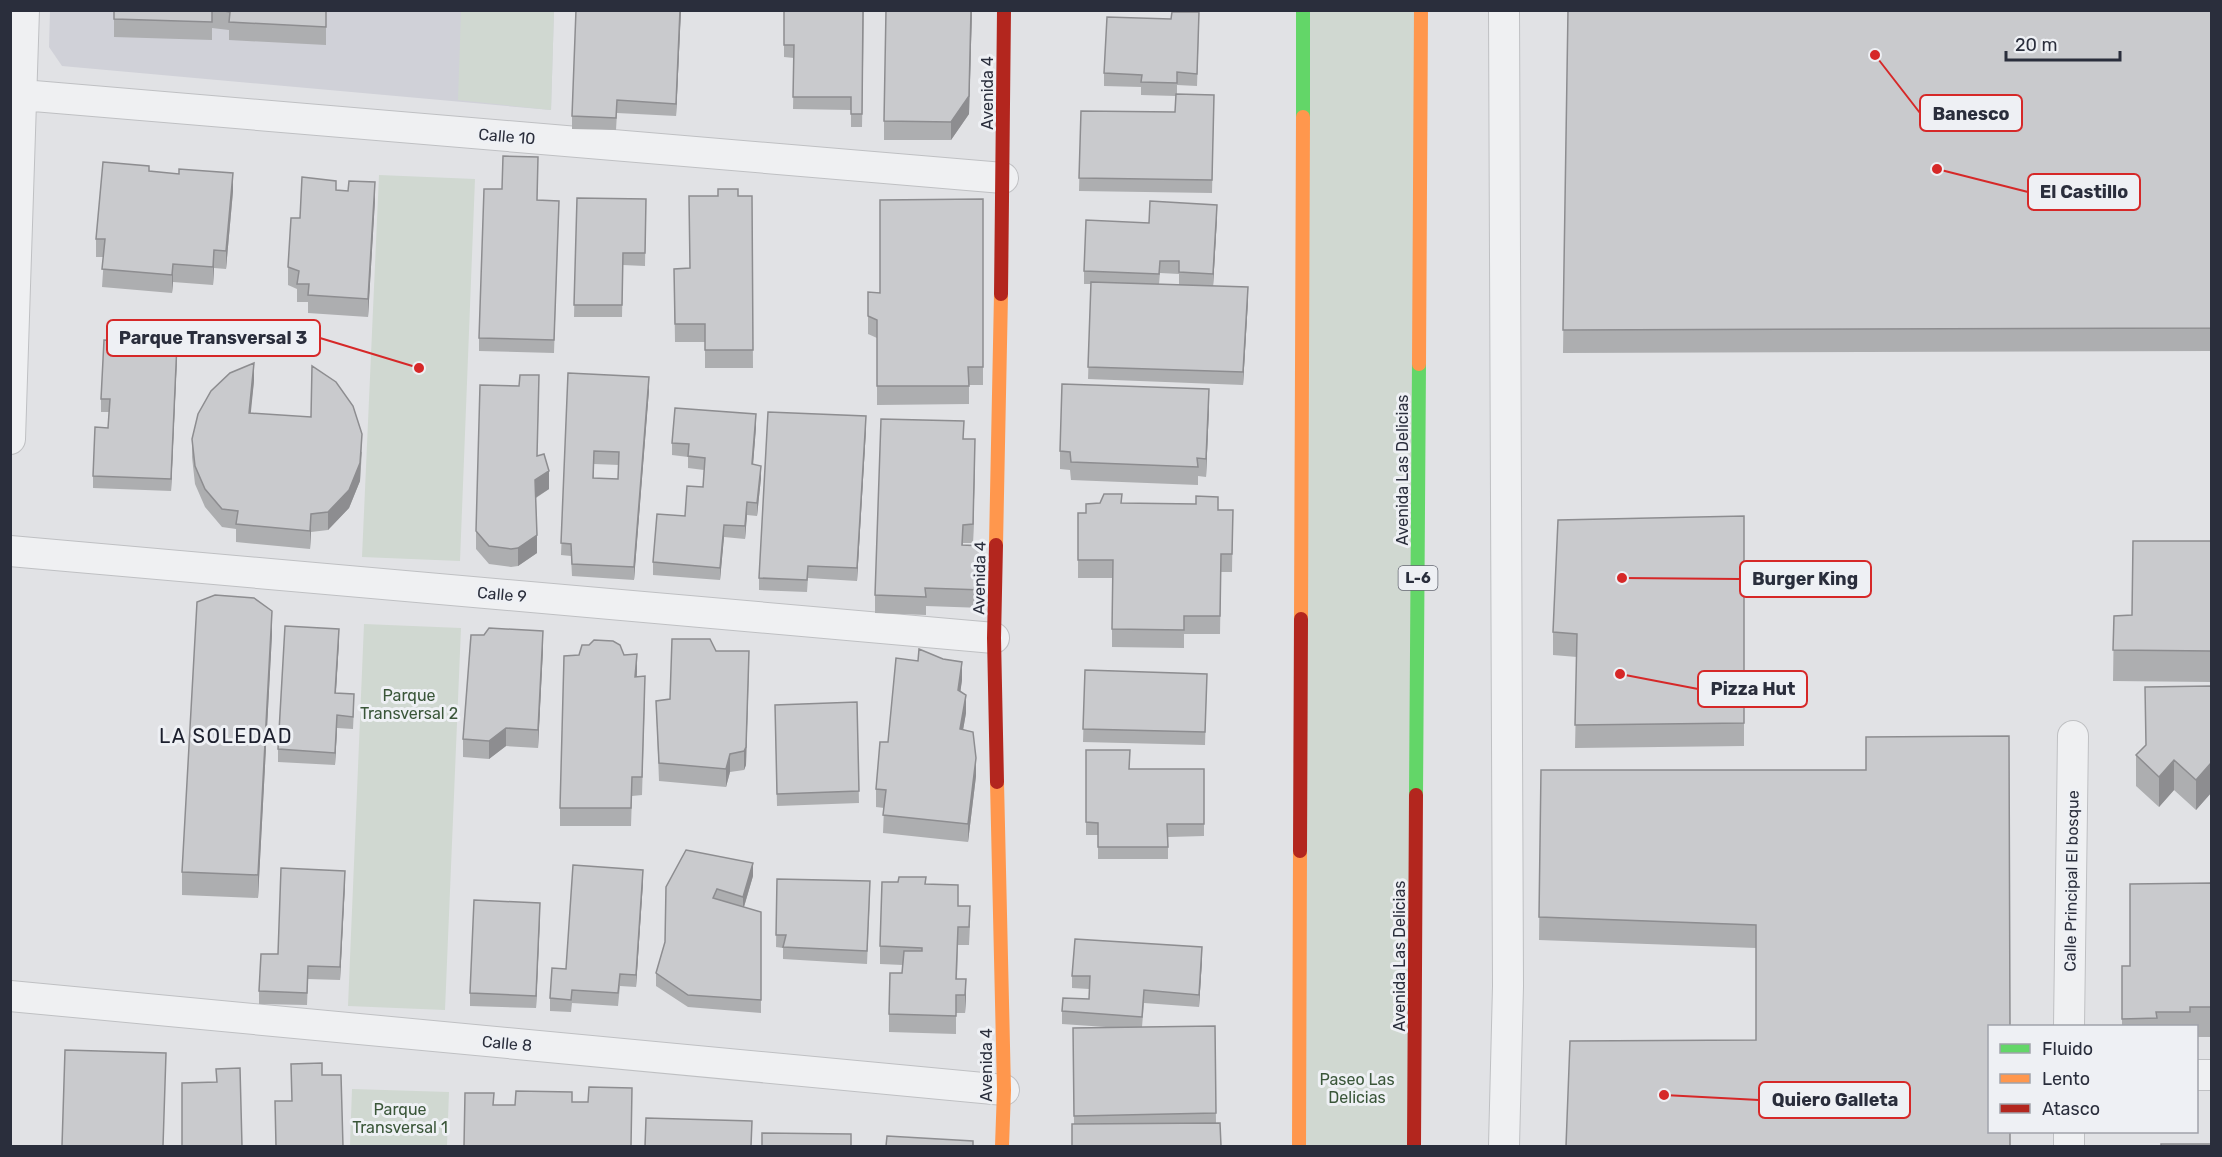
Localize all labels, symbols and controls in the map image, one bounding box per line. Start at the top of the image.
scale bar [2006,24,2120,62]
text: 20 m [2015,34,2057,56]
street label: Avenida 4 [978,56,997,130]
callout: Banesco [1920,95,2022,131]
text: Banesco [1932,103,2010,125]
street label: Calle 10 [478,125,536,148]
callout: El Castillo [2028,174,2140,210]
text: El Castillo [2040,181,2128,203]
callout: Parque Transversal 3 [107,320,320,356]
text: Parque Transversal 3 [119,327,307,349]
street label: Avenida Las Delicias [1393,395,1412,545]
street label: Avenida 4 [969,541,990,615]
callout: Burger King [1740,561,1871,597]
road number: L-6 [1398,566,1438,590]
text: Burger King [1752,568,1858,590]
street label: Calle 9 [476,583,528,606]
callout: Pizza Hut [1698,671,1807,707]
text: Pizza Hut [1710,678,1796,700]
park label: Parque Transversal 2 [360,686,458,723]
district label: LA SOLEDAD [159,724,293,748]
street label: Calle Principal El bosque [2060,790,2083,972]
street label: Avenida Las Delicias [1390,881,1409,1031]
legend [1988,1025,2198,1133]
street label: Avenida 4 [977,1028,996,1102]
street label: Calle 8 [481,1032,533,1055]
text: Fluido [2042,1038,2093,1060]
text: Lento [2042,1068,2090,1090]
park label: Paseo Las Delicias [1319,1070,1395,1107]
callout: Quiero Galleta [1759,1082,1910,1118]
text: Quiero Galleta [1772,1089,1898,1111]
text: Atasco [2042,1098,2100,1120]
park label: Parque Transversal 1 [352,1100,448,1137]

